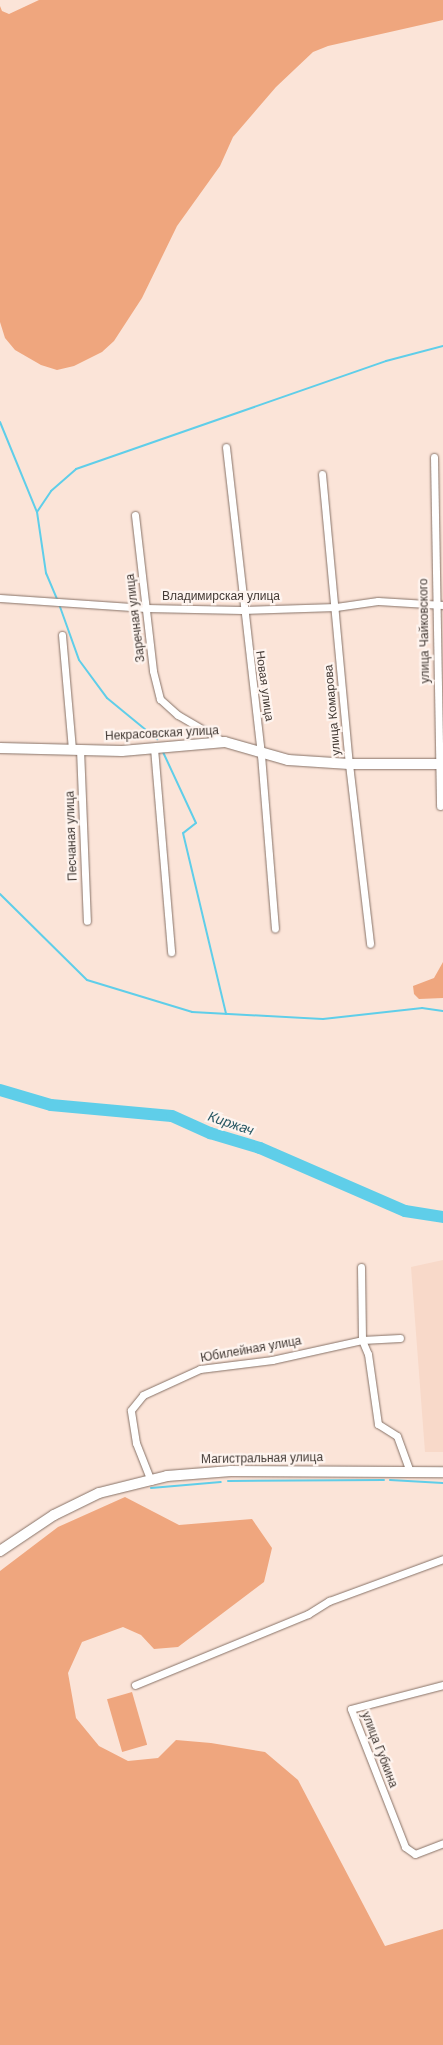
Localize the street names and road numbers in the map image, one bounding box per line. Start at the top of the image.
street label: Заречная улица [123,573,149,663]
street label: улица Чайковского [417,578,433,684]
street label: Владимирская улица [162,590,280,604]
street label: Новая улица [252,650,276,722]
street label: улица Комарова [322,664,344,756]
street label: Некрасовская улица [105,724,219,744]
street label: Песчаная улица [63,791,81,881]
street label: Юбилейная улица [199,1334,303,1366]
street label: Магистральная улица [201,1451,323,1467]
street label: улица Губкина [358,1710,400,1790]

